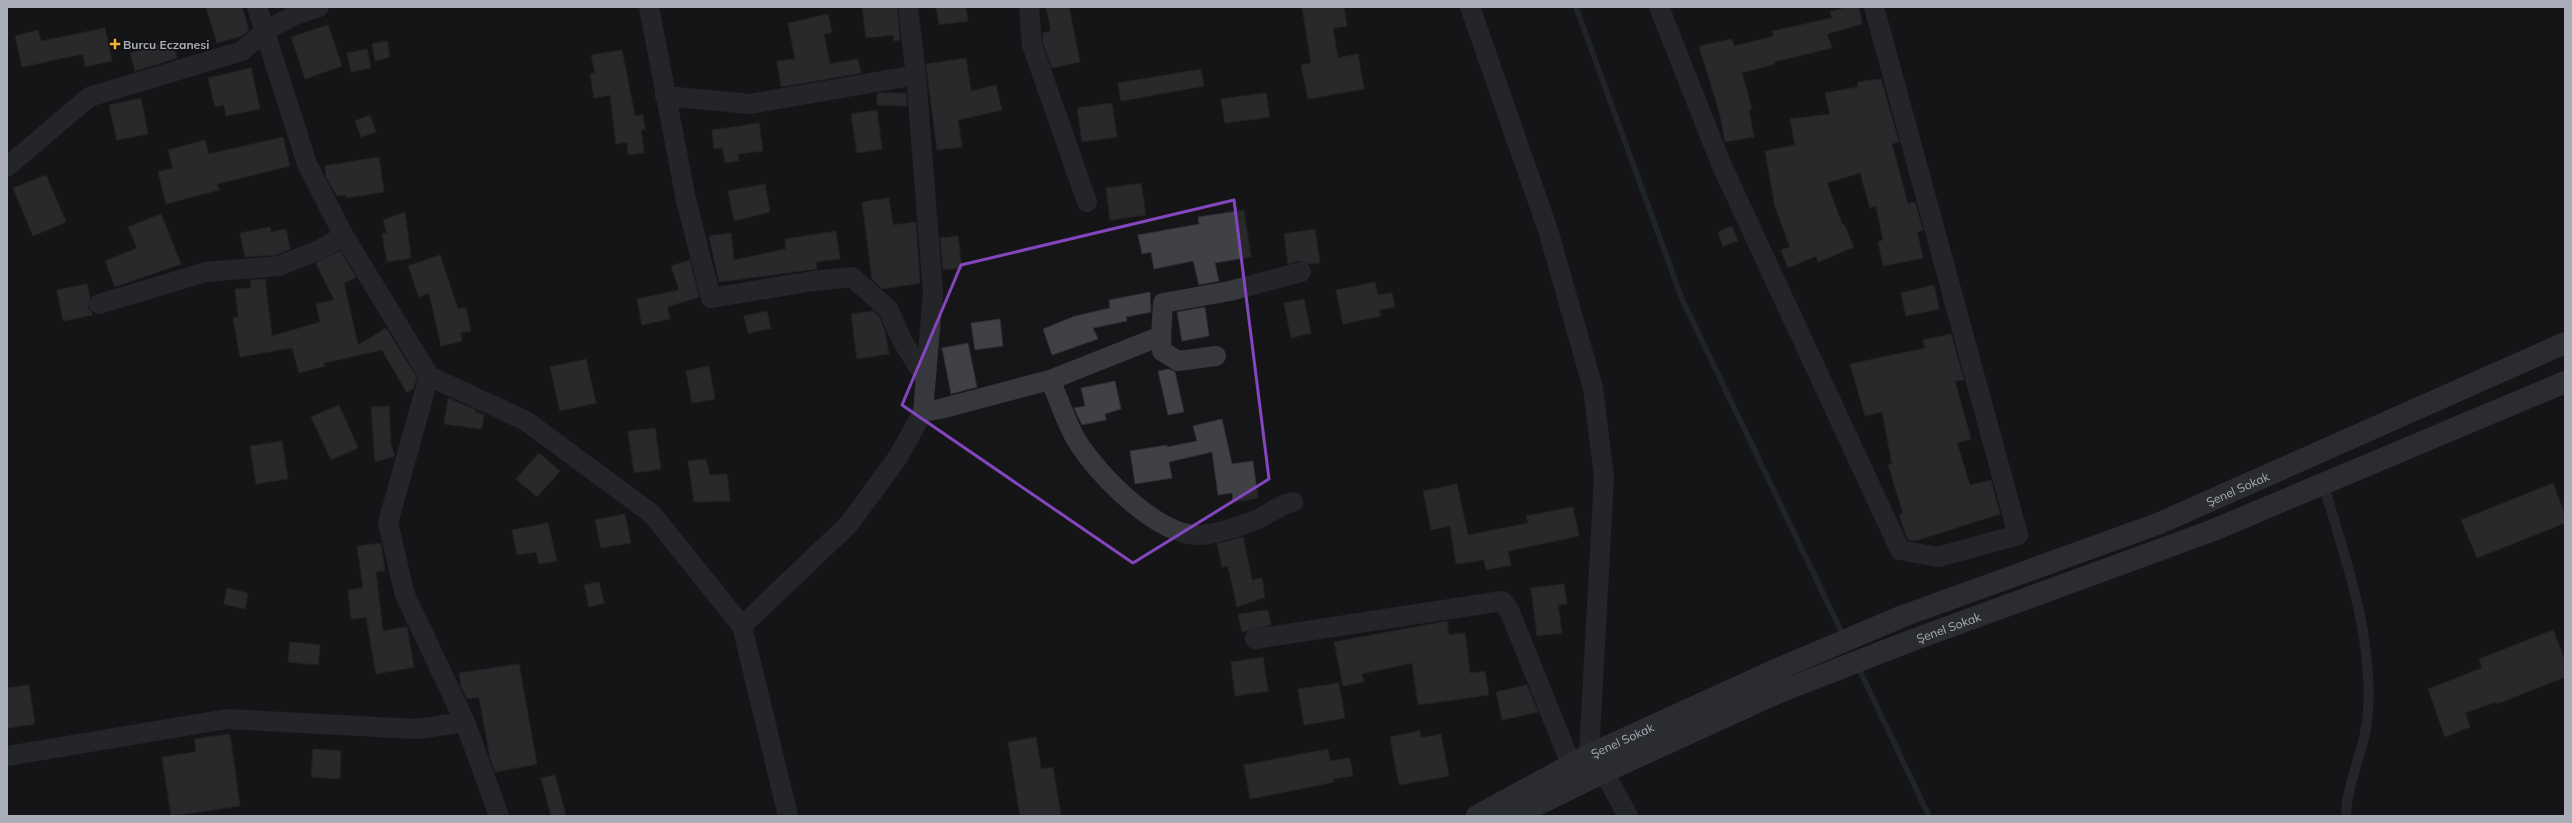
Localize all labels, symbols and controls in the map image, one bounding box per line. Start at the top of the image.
place label: Burcu Eczanesi [123,37,209,52]
marker: Burcu Eczanesi [110,39,120,49]
street label: Şenel Sokak [2204,468,2272,509]
street label: Şenel Sokak [1914,608,1983,646]
street label: Şenel Sokak [1588,719,1657,761]

